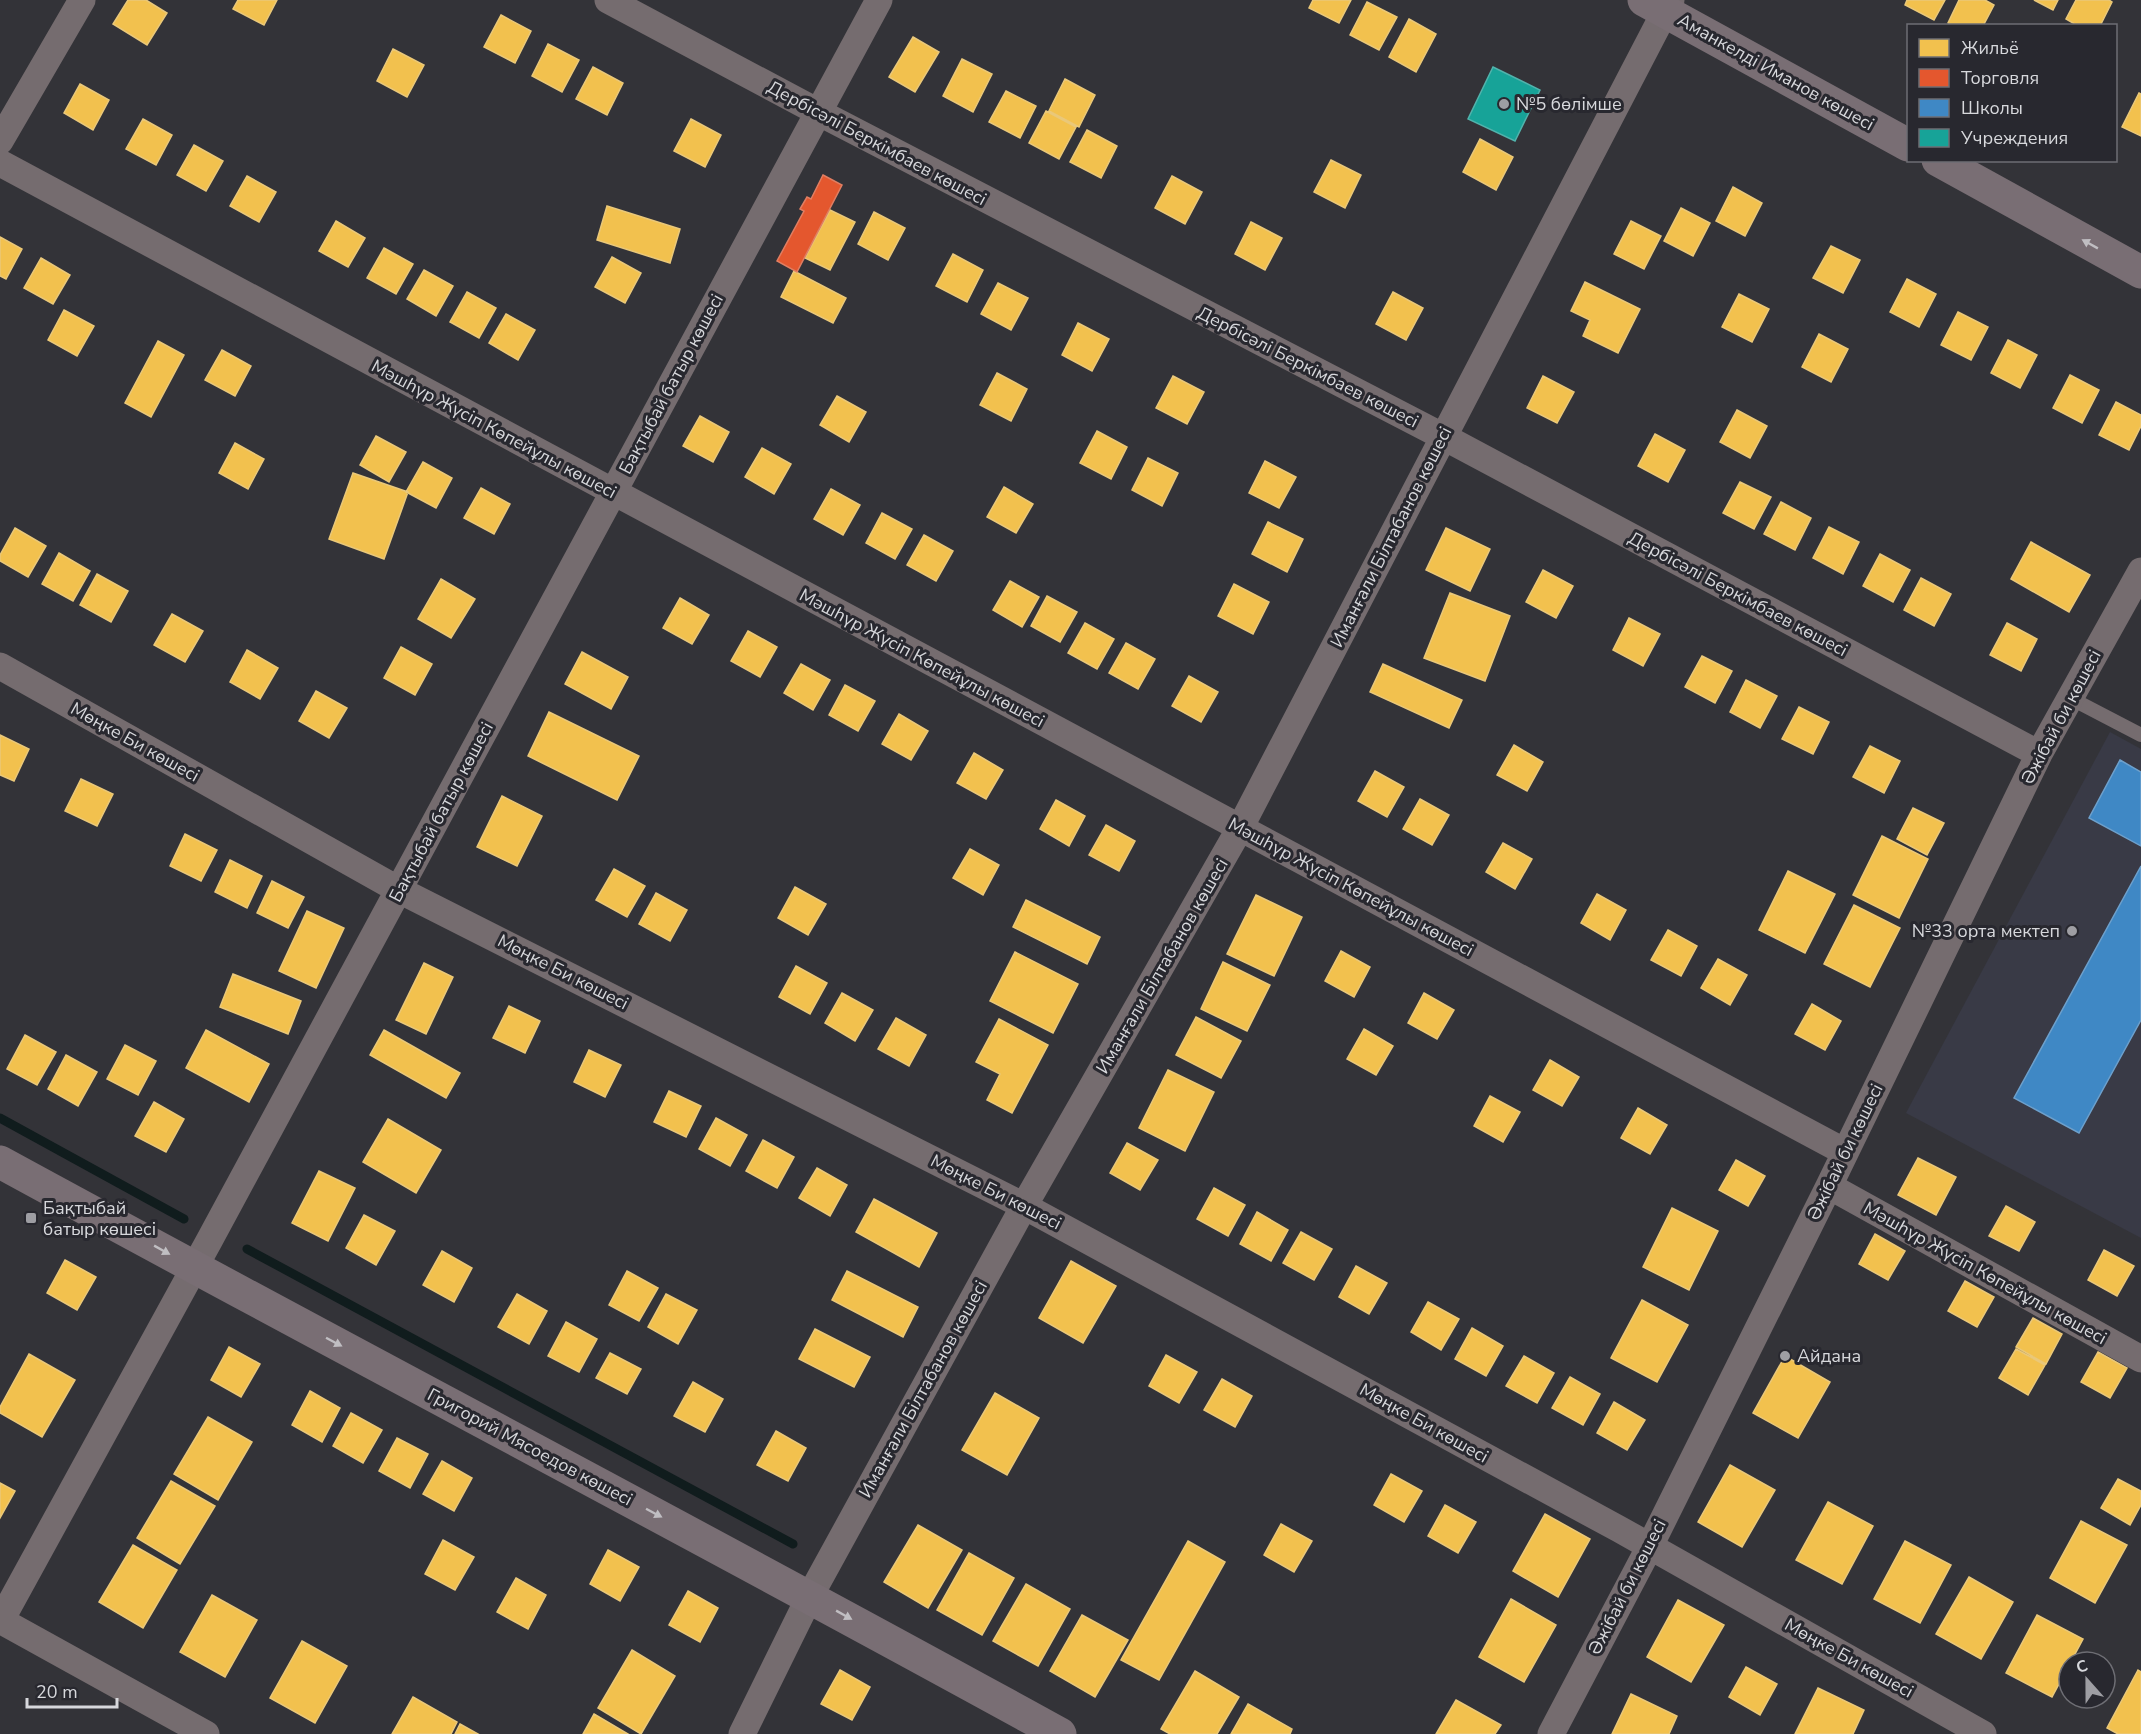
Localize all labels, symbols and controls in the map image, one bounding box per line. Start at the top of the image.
street label: Аманкелді Иманов көшесі [1673,8,1879,136]
legend [1907,24,2117,162]
text: Жильё [1961,36,2019,60]
text: Торговля [1961,66,2039,90]
street label: Дербісәлі Беркімбаев көшесі [763,75,991,211]
place label: №5 бөлімше [1516,92,1622,116]
text: Школы [1961,96,2023,120]
marker: №5 бөлімше [1497,97,1511,111]
text: Учреждения [1960,126,2068,150]
one-way arrow [2081,239,2098,249]
street label: Бақтыбай батыр көшесі [613,290,729,478]
street label: Дербісәлі Беркімбаев көшесі [1193,301,1423,433]
street label: Мәшһүр Жүсіп Көпейұлы көшесі [367,354,621,504]
street label: Иманғали Білтабанов көшесі [1325,422,1457,652]
street label: Дербісәлі Беркімбаев көшесі [1624,526,1852,662]
street label: Мәшһүр Жүсіп Көпейұлы көшесі [795,583,1049,733]
street label: Әжібай би көшесі [2015,645,2107,789]
street label: Мөңке Би көшесі [66,697,204,787]
street label: Бақтыбай батыр көшесі [383,718,499,906]
street label: Мәшһүр Жүсіп Көпейұлы көшесі [1224,812,1478,962]
street label: Иманғали Білтабанов көшесі [1090,854,1234,1078]
place label: №33 орта мектеп [1912,919,2060,943]
marker: №33 орта мектеп [2065,924,2079,938]
street label: Мөңке Би көшесі [493,929,633,1015]
street label: Әжібай би көшесі [1801,1080,1889,1224]
street label: Мөңке Би көшесі [926,1149,1066,1235]
place label: Бақтыбай батыр көшесі [43,1196,156,1241]
street label: Мәшһүр Жүсіп Көпейұлы көшесі [1859,1196,2111,1350]
marker: Бақтыбай батыр көшесі [24,1211,38,1225]
one-way arrow [154,1245,171,1255]
street label: Иманғали Білтабанов көшесі [853,1276,993,1502]
one-way arrow [325,1337,342,1347]
place label: Айдана [1797,1344,1861,1368]
marker: Айдана [1778,1349,1792,1363]
street label: Мөңке Би көшесі [1355,1378,1493,1468]
street label: Григорий Мясоедов көшесі [423,1383,637,1511]
one-way arrow [646,1508,663,1518]
street label: Әжібай би көшесі [1582,1515,1672,1659]
one-way arrow [836,1610,853,1620]
street label: Мөңке Би көшесі [1780,1613,1918,1703]
north arrow [2057,1650,2117,1710]
text: С [2073,1655,2091,1679]
scale bar [27,1671,117,1709]
text: 20 m [36,1680,78,1704]

